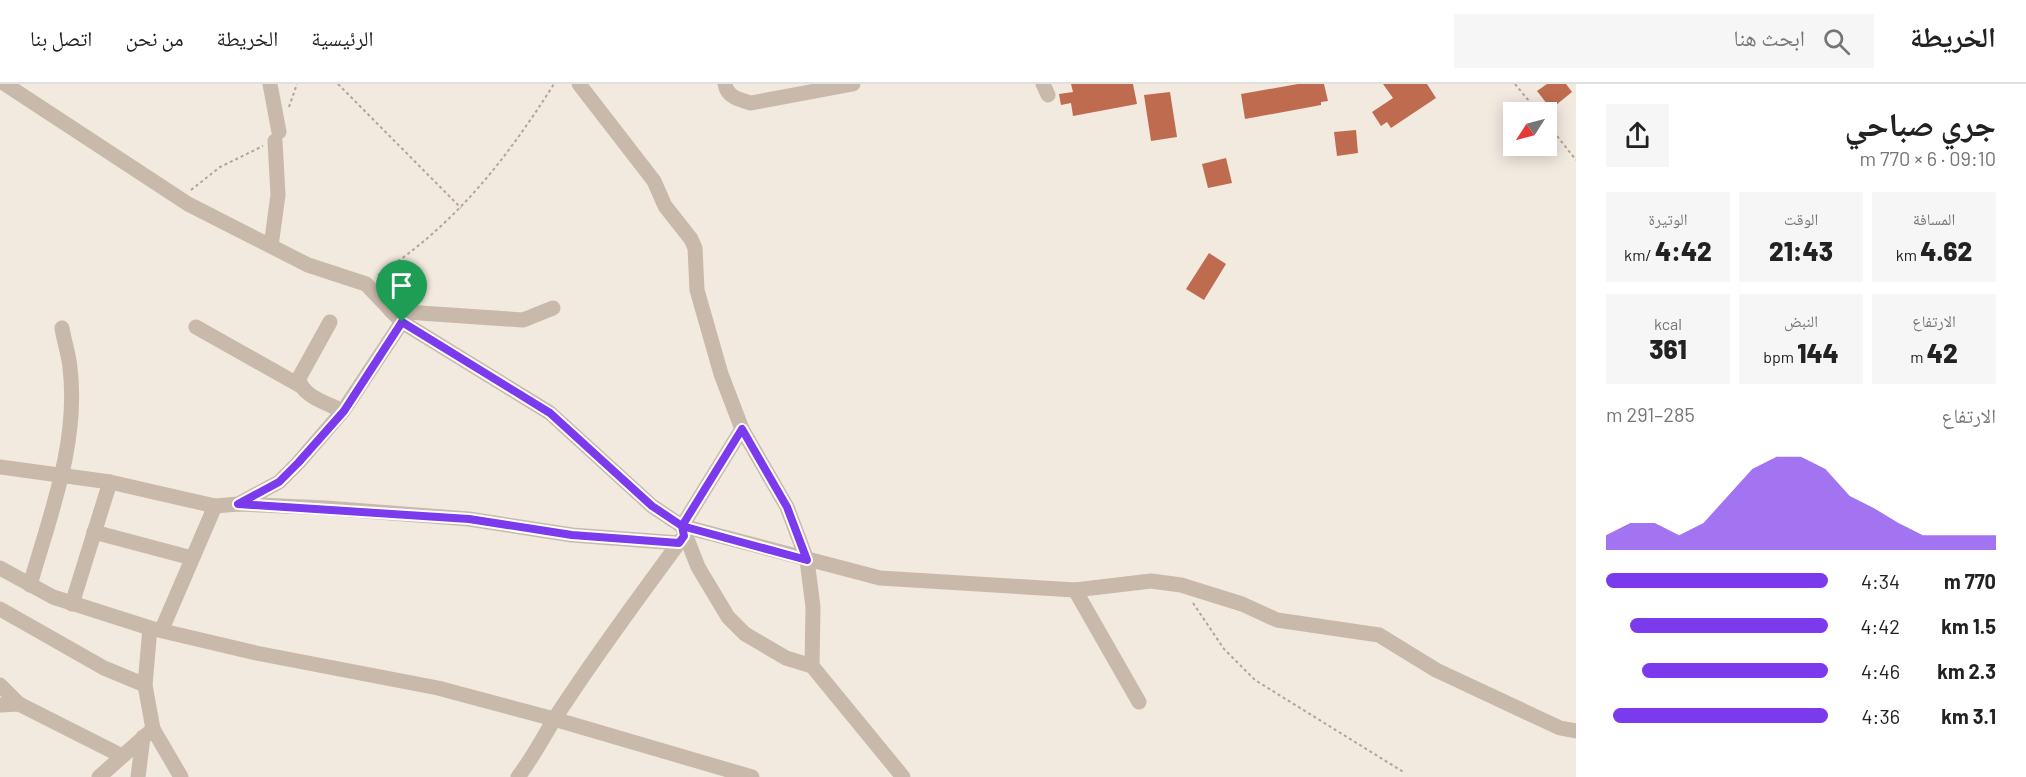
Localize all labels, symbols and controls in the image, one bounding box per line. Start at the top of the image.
search box [1454,14,1874,68]
text: الخريطة [1910,19,1996,53]
text: ابحث هنا [1734,24,1805,50]
text: اتصل بنا [30,25,92,50]
text: من نحن [125,25,183,50]
text: الخريطة [216,25,278,50]
text: الرئيسية [311,25,374,50]
icon: search [1820,25,1853,58]
north arrow [1503,102,1557,156]
map controls [1503,102,1557,156]
text: جري صباحي [1844,103,1996,143]
button: share [1606,104,1669,167]
text: 09:10 · 6 × 770 m [1859,146,1996,170]
text: الوتيرة [1649,209,1687,228]
text: الوقت [1784,209,1818,228]
text: المسافة [1913,209,1955,228]
text: 4:42 [1655,235,1712,266]
text: 21:43 [1769,235,1833,266]
text: 4.62 [1920,235,1972,266]
text: /km [1624,245,1655,264]
text: km [1896,245,1920,264]
pin [376,260,427,322]
icon: arrive [385,269,418,302]
text: النبض [1784,311,1818,330]
text: الارتفاع [1912,311,1956,330]
text: kcal [1654,314,1682,333]
text: 361 [1649,333,1687,364]
text: 144 [1797,337,1839,368]
text: 42 [1927,337,1958,368]
text: bpm [1763,347,1797,366]
text: m [1910,347,1927,366]
text: 285–291 m [1606,402,1695,426]
text: الارتفاع [1941,403,1996,427]
text: 4:34 [1861,569,1900,593]
text: 770 m [1944,569,1996,593]
text: 4:42 [1860,614,1900,638]
text: 1.5 km [1941,614,1996,638]
text: 4:46 [1861,659,1900,683]
text: 2.3 km [1937,659,1996,683]
text: 4:36 [1862,704,1900,728]
text: 3.1 km [1941,704,1996,728]

